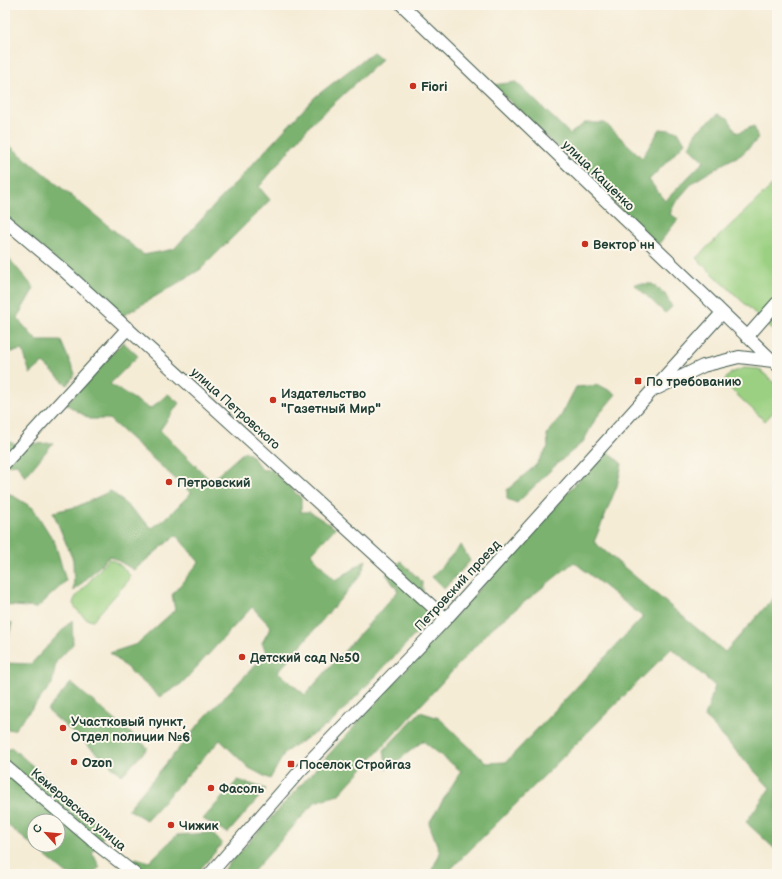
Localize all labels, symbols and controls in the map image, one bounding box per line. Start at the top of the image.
place label: Fiori [421,79,447,95]
marker: Fiori [408,81,418,91]
street label: улица Кащенко [559,137,638,214]
place label: Вектор нн [593,237,655,253]
marker: Вектор нн [580,239,590,249]
street label: улица Петровского [187,364,284,453]
place label: По требованию [646,374,742,390]
marker: По требованию [633,376,643,386]
place label: Издательство "Газетный Мир" [281,386,381,417]
marker: Издательство "Газетный Мир" [268,395,278,405]
place label: Петровский [177,475,251,491]
marker: Петровский [164,477,174,487]
street label: Петровский проезд [411,537,504,634]
place label: Детский сад №50 [250,650,360,666]
marker: Детский сад №50 [237,652,247,662]
place label: Участковый пункт, Отдел полиции №6 [71,714,190,745]
marker: Участковый пункт, Отдел полиции №6 [58,723,68,733]
place label: Ozon [82,755,112,771]
marker: Ozon [69,757,79,767]
place label: Поселок Стройгаз [299,757,411,773]
marker: Поселок Стройгаз [286,759,296,769]
street label: Кемеровская улица [27,765,130,855]
place label: Фасоль [219,781,264,797]
marker: Фасоль [206,783,216,793]
north arrow [26,813,66,853]
place label: Чижик [179,818,220,834]
marker: Чижик [166,820,176,830]
text: С [30,822,45,835]

